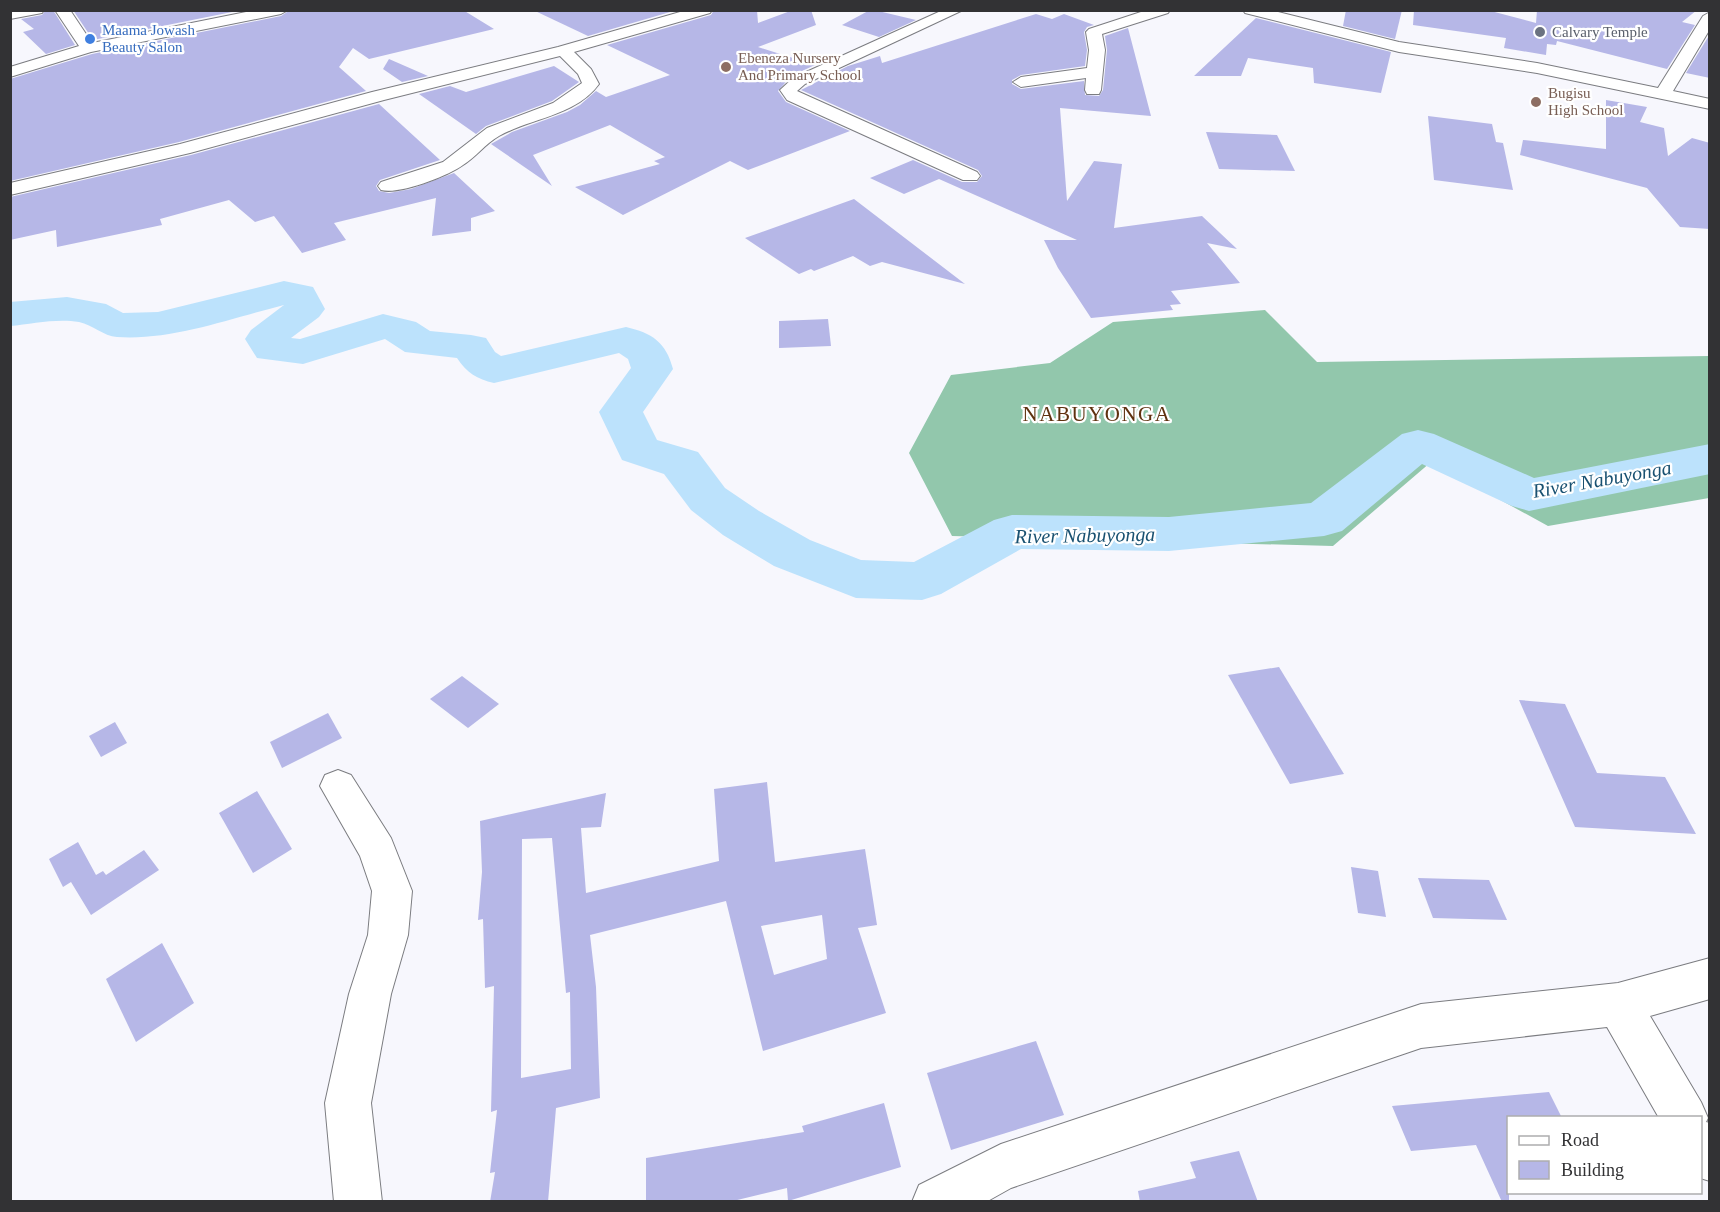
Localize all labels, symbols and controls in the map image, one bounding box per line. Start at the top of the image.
place label: Maama Jowash Beauty Salon [102,22,195,55]
place label: Calvary Temple [1552,24,1648,40]
marker: Calvary Temple [1533,25,1547,39]
marker: Maama Jowash Beauty Salon [83,32,97,46]
place label: Ebeneza Nursery And Primary School [738,50,861,83]
marker: Ebeneza Nursery And Primary School [719,60,733,74]
place label: Bugisu High School [1548,85,1623,118]
marker: Bugisu High School [1529,95,1543,109]
district label: NABUYONGA [1023,402,1171,426]
water label: River Nabuyonga [1530,456,1673,503]
water label: River Nabuyonga [1014,523,1155,548]
legend [1507,1116,1702,1194]
text: Road [1561,1130,1599,1150]
text: Building [1561,1160,1624,1180]

